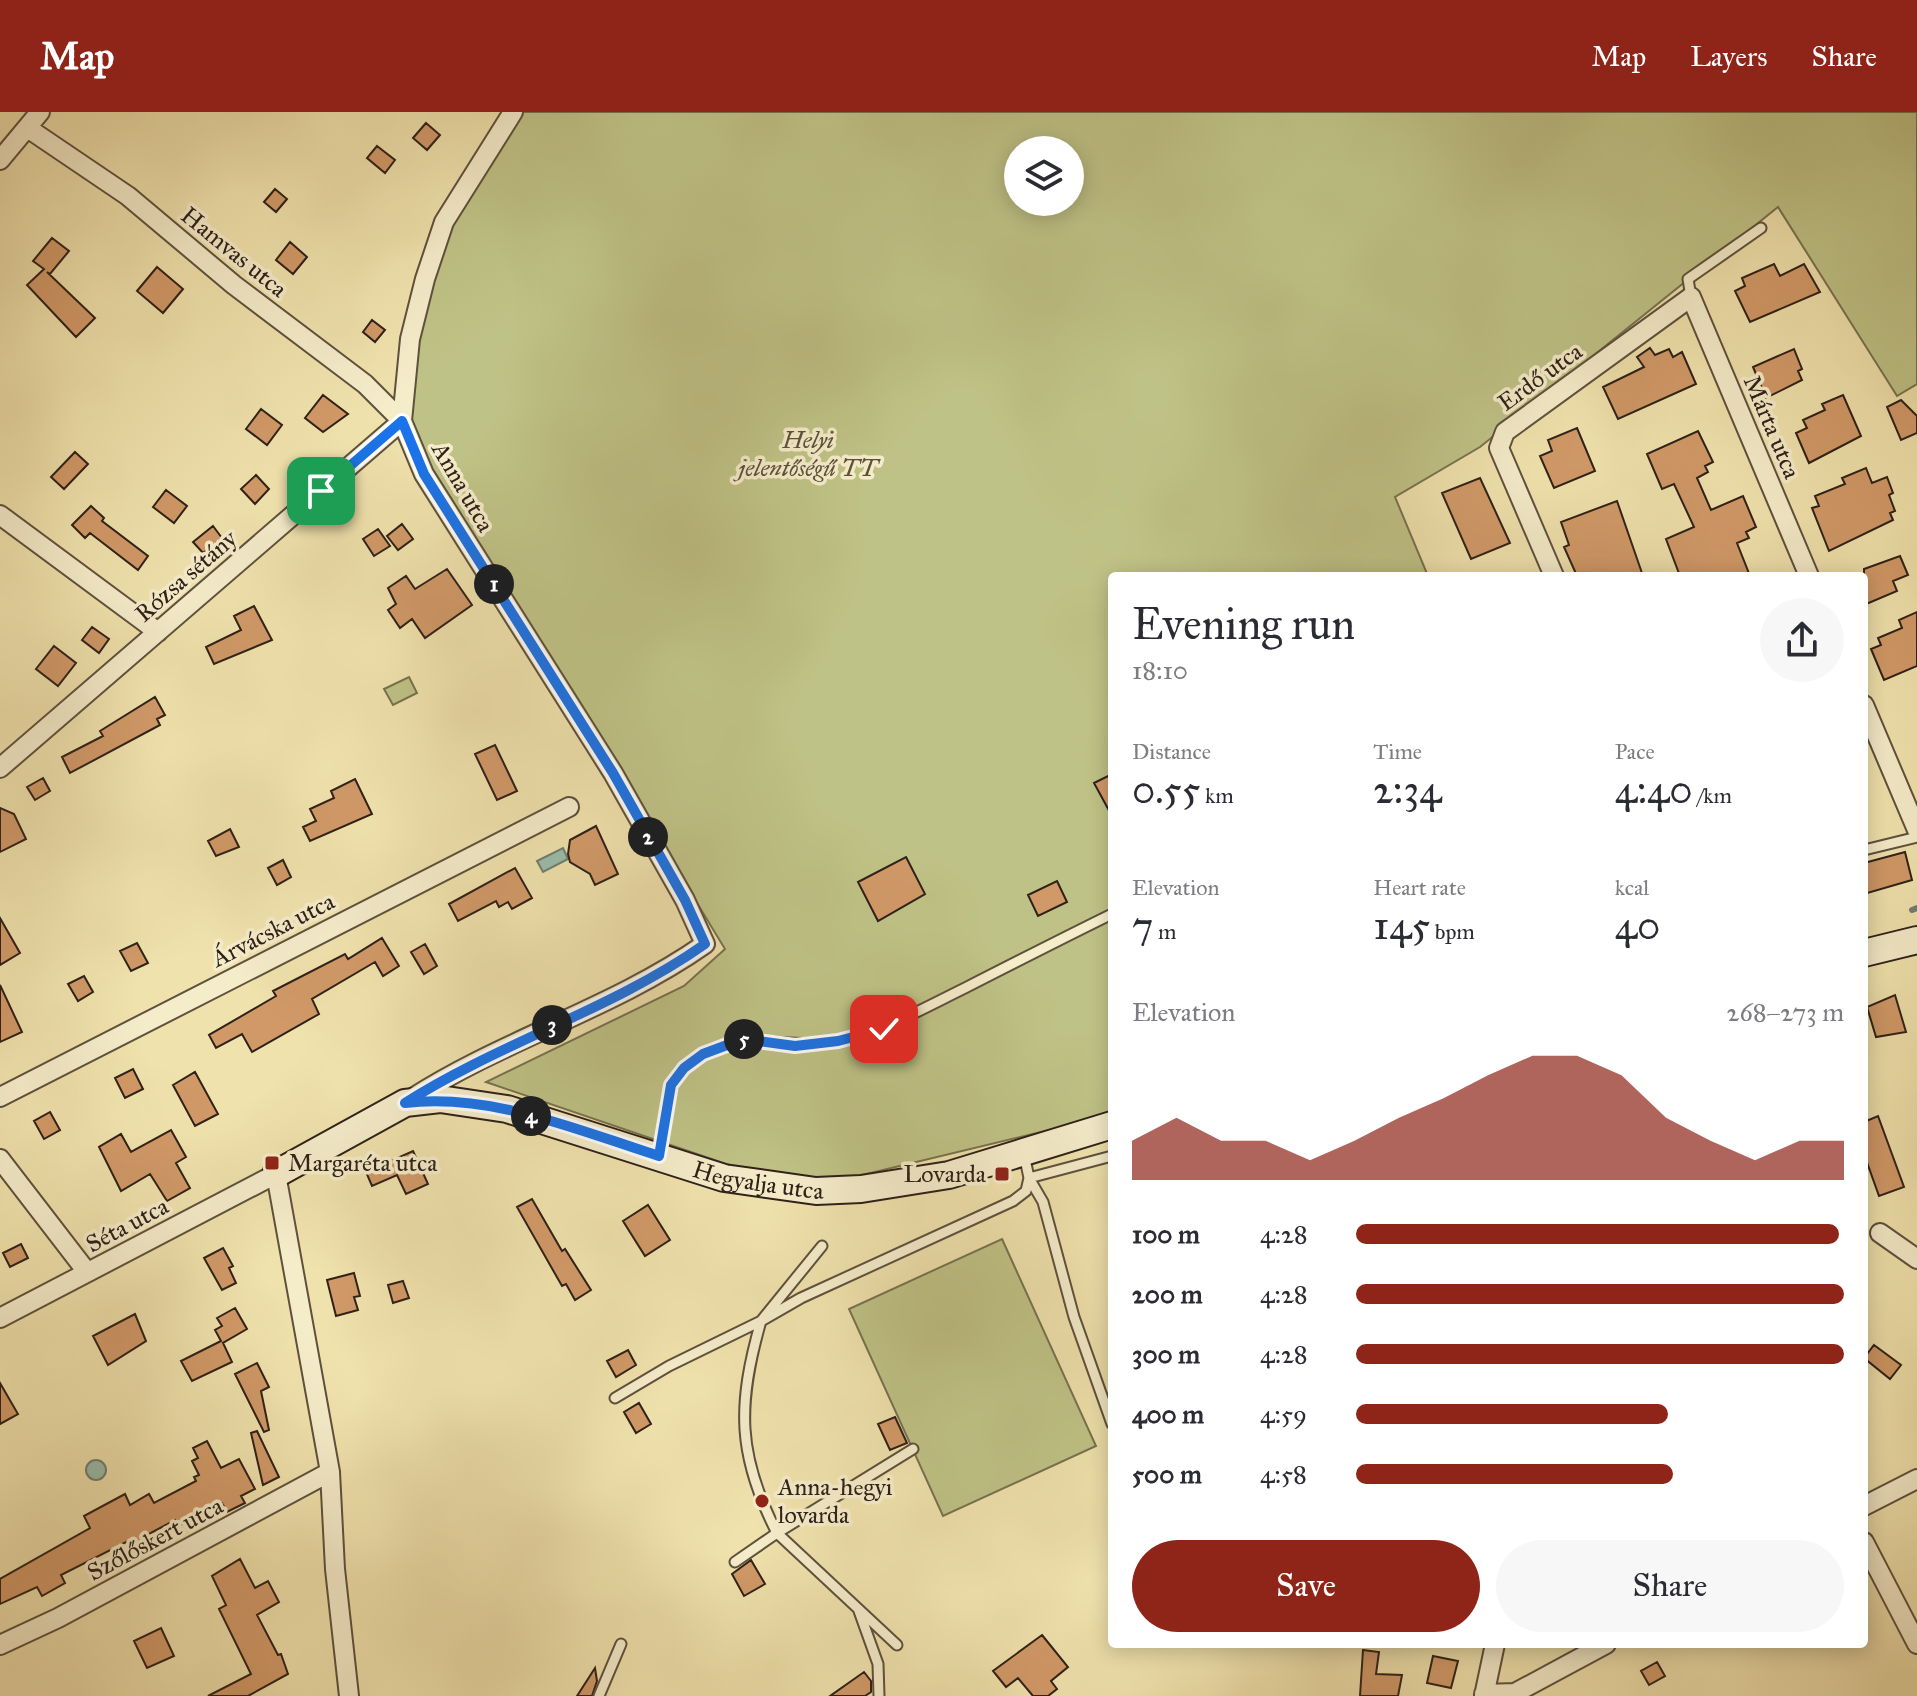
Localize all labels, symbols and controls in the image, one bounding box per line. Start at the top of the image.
text: Map [40,33,114,79]
text: Map [1591,39,1646,74]
text: Layers [1690,39,1768,74]
text: Share [1812,39,1877,74]
map controls [1004,136,1084,216]
button: layers [1004,136,1084,216]
street label: Hamvas utca [175,200,294,304]
street label: Erdő utca [1492,336,1589,418]
street label: Márta utca [1737,371,1807,484]
park label: Helyi jelentőségű TT [733,425,881,483]
street label: Anna utca [425,436,501,538]
pin [287,457,355,525]
icon: arrive [299,469,343,513]
street label: Rózsa sétány [129,523,244,628]
pin: 1 [474,564,514,604]
text: 1 [490,570,498,597]
text: Evening run [1132,597,1355,651]
button: share [1760,598,1844,682]
text: 18:10 [1132,654,1188,686]
text: Distance [1132,738,1211,765]
text: Time [1373,738,1422,765]
text: Pace [1615,738,1655,765]
text: 0.55 [1132,765,1200,814]
text: 2:34 [1373,765,1441,814]
text: 4:40 [1615,765,1693,814]
text: km [1200,782,1234,809]
text: /km [1693,782,1732,809]
pin: 2 [628,817,668,857]
text: 2 [643,823,653,850]
text: Elevation [1132,874,1219,901]
text: Heart rate [1373,874,1466,901]
text: kcal [1615,874,1649,901]
street label: Árvácska utca [206,886,340,974]
text: 7 [1132,901,1153,950]
text: 145 [1373,901,1430,950]
text: 40 [1615,901,1660,950]
text: m [1153,918,1177,945]
text: bpm [1430,918,1475,945]
pin [850,995,918,1063]
text: Elevation [1132,996,1235,1028]
text: 268–273 m [1727,996,1844,1028]
pin: 3 [532,1005,572,1045]
icon: check [862,1007,906,1051]
text: 3 [548,1011,556,1038]
pin: 5 [724,1019,764,1059]
text: 5 [739,1025,749,1052]
pin: 4 [511,1096,551,1136]
text: 4 [525,1102,537,1129]
place label: Margaréta utca [288,1148,438,1178]
marker: Margaréta utca [263,1154,281,1172]
street label: Hegyalja utca [689,1154,825,1206]
place label: Lovarda [904,1159,987,1189]
marker: Lovarda [993,1165,1011,1183]
street label: Séta utca [81,1190,174,1259]
text: 100 m [1132,1218,1200,1250]
text: 4:28 [1260,1218,1308,1250]
text: 200 m [1132,1278,1203,1310]
text: 4:28 [1260,1278,1308,1310]
text: 300 m [1132,1338,1200,1370]
text: 4:28 [1260,1338,1308,1370]
text: 400 m [1132,1398,1204,1430]
text: 4:59 [1260,1398,1307,1430]
text: 500 m [1132,1458,1202,1490]
text: 4:58 [1260,1458,1307,1490]
place label: Anna-hegyi lovarda [777,1472,893,1530]
street label: Szőlőskert utca [82,1490,229,1587]
marker: Anna-hegyi lovarda [753,1492,771,1510]
button: Save [1132,1540,1480,1632]
button: Share [1496,1540,1844,1632]

